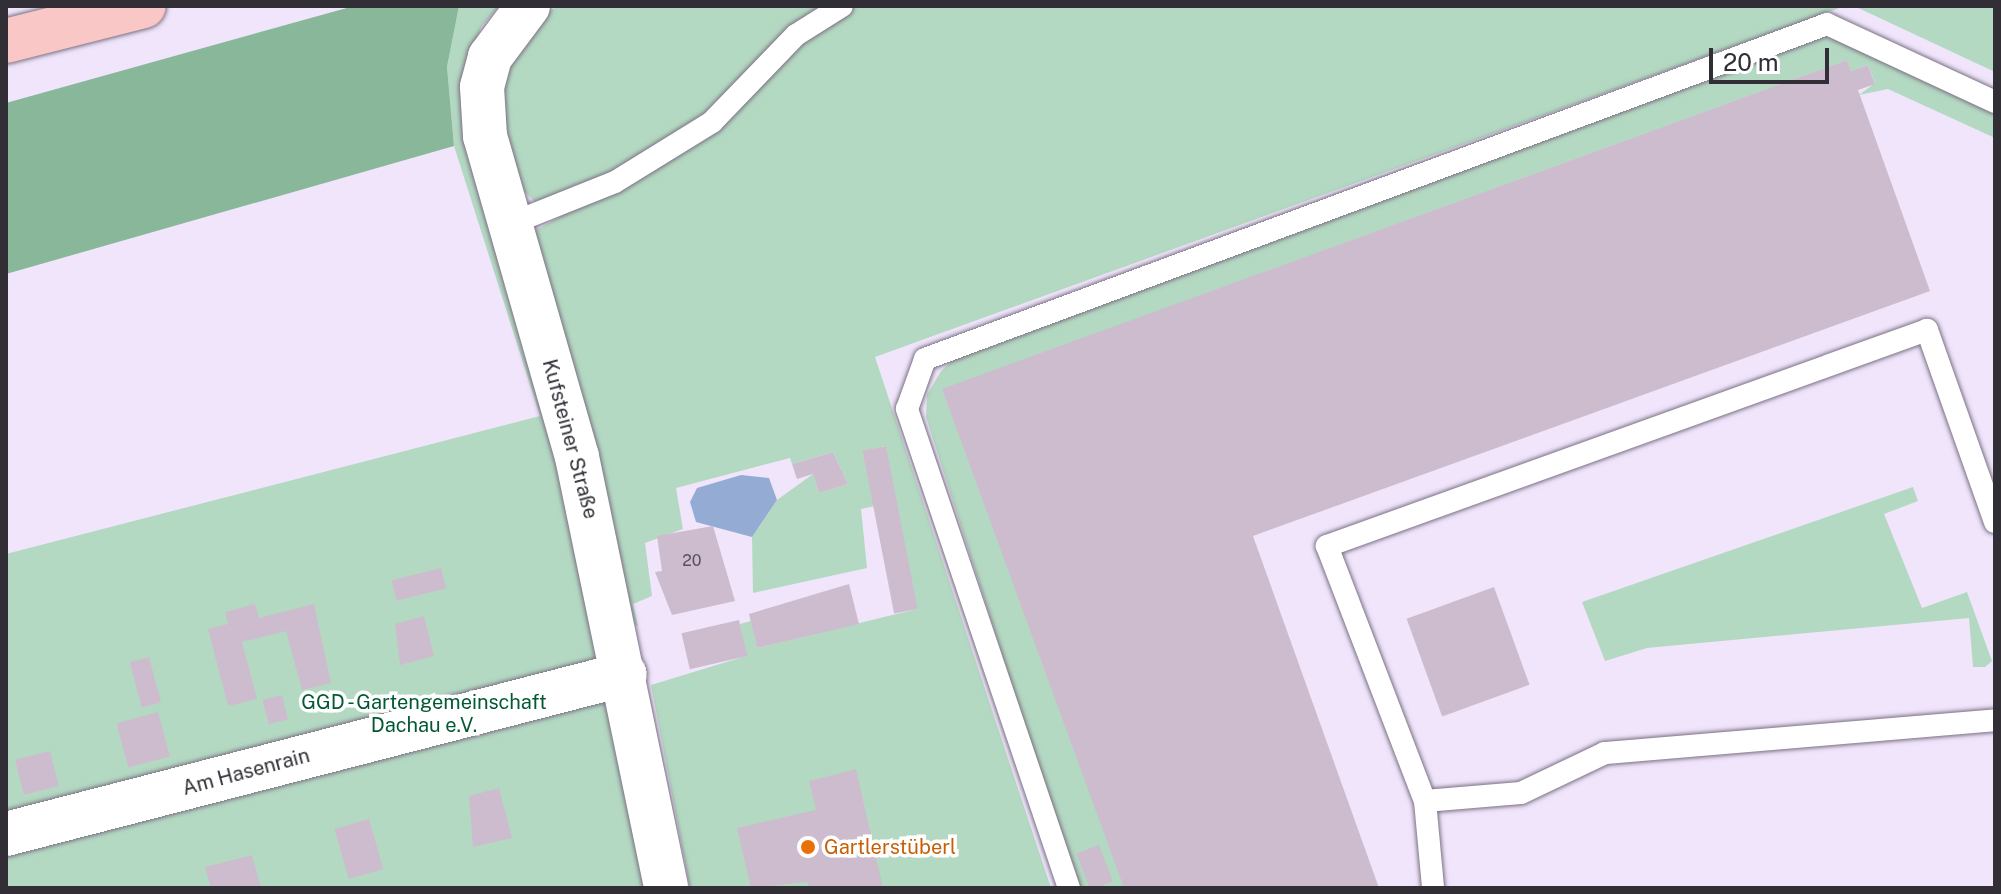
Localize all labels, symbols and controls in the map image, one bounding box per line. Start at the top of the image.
scale bar [1713,32,1833,82]
text: 20 m [1723,48,1779,76]
street label: Kufsteiner Straße [537,357,603,521]
house number: 20 [682,551,702,571]
park label: GGD - Gartengemeinschaft Dachau e.V. [299,691,549,738]
street label: Am Hasenrain [180,743,312,801]
place label: Gartlerstüberl [824,835,956,859]
marker: Gartlerstüberl [799,838,817,856]

